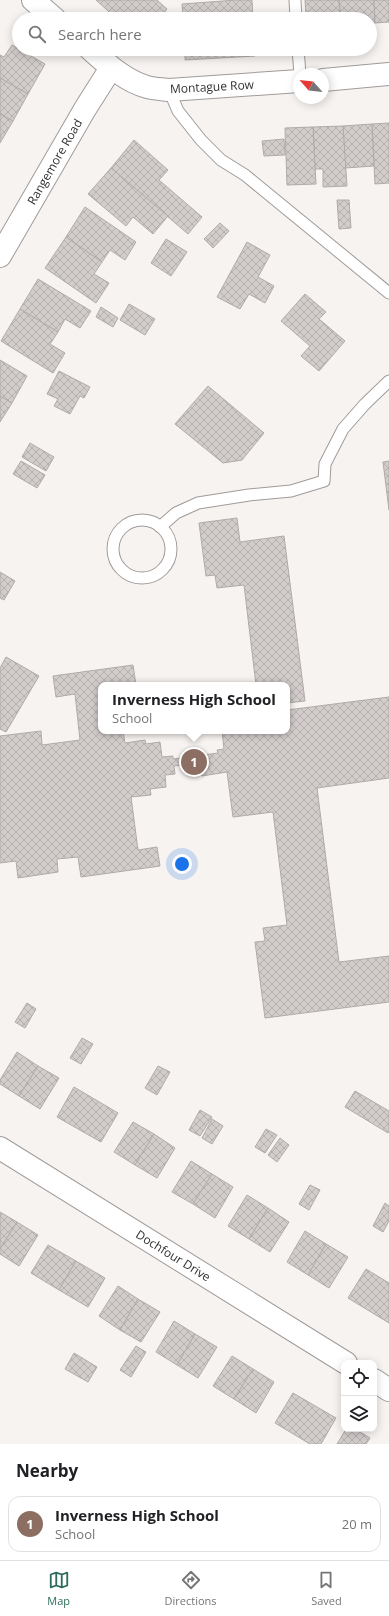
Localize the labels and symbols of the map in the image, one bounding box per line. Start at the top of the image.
north arrow [293,68,329,104]
street label: Montague Row [170,76,255,97]
street label: Rangemore Road [23,116,86,208]
pin: 1 [181,747,207,777]
your location [172,854,192,874]
street label: Dochfour Drive [133,1226,214,1285]

